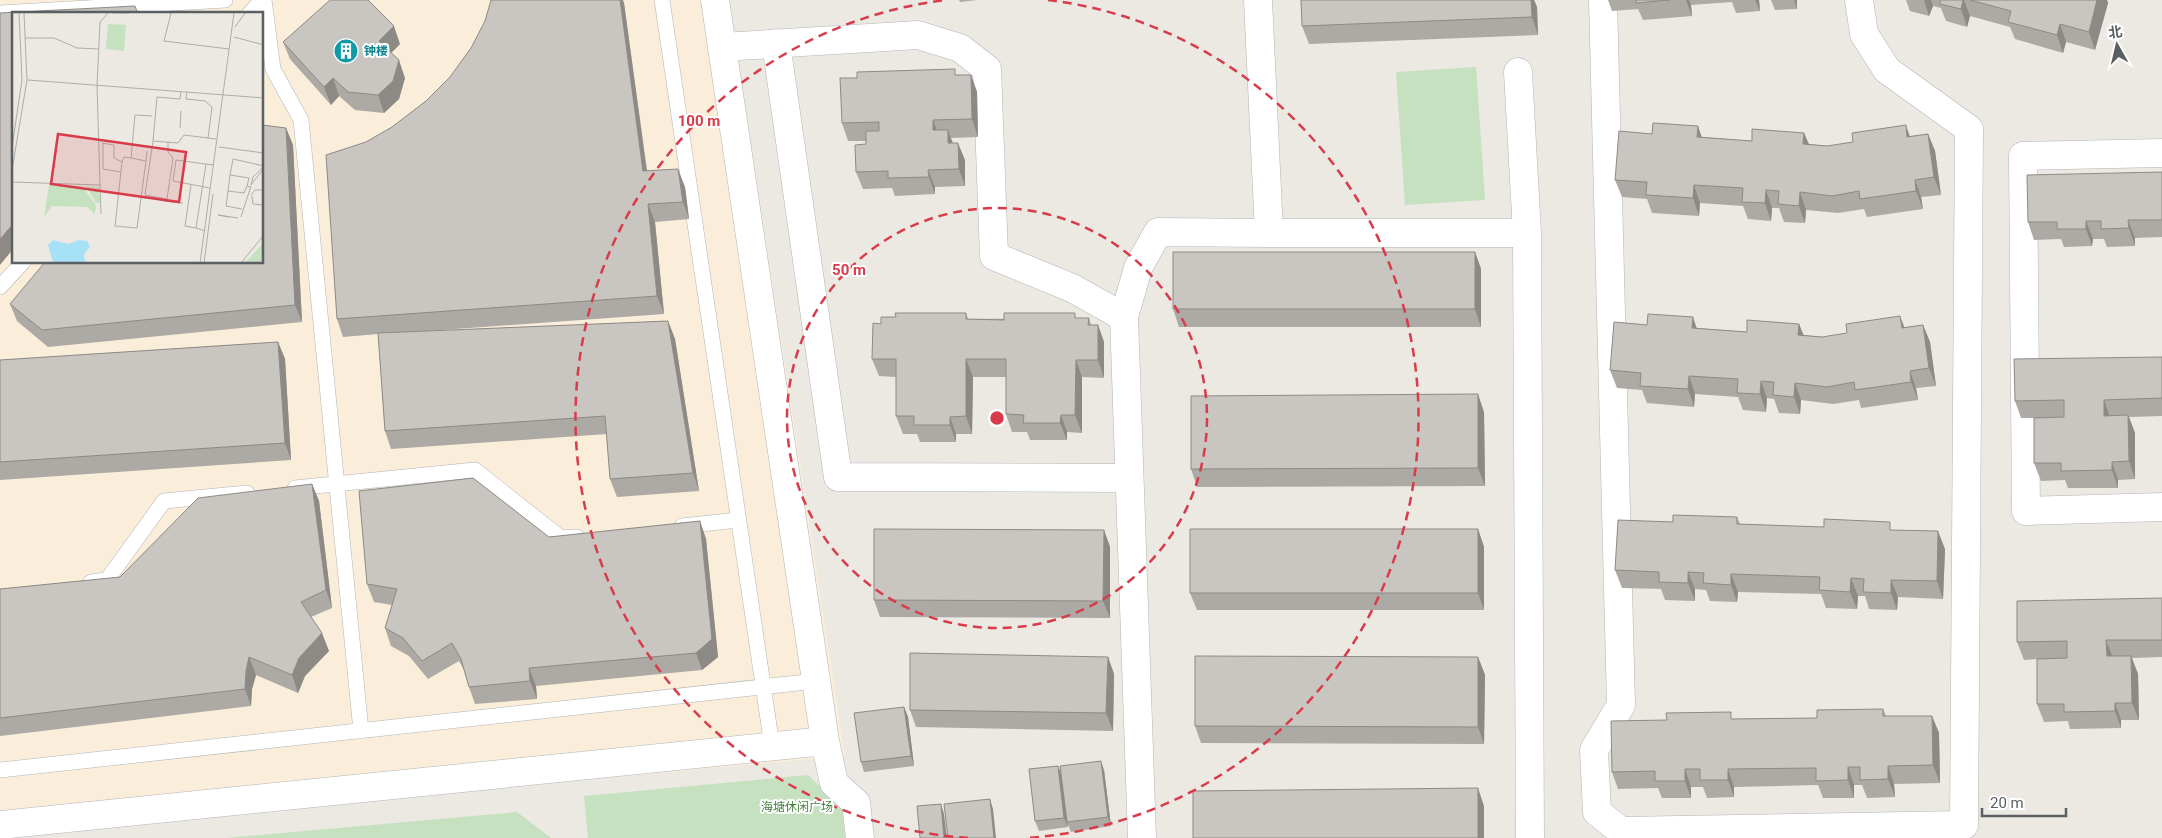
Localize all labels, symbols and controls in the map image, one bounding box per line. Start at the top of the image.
inset map [12,12,264,264]
north arrow [2092,20,2142,70]
text: 北 [2107,23,2123,41]
building icon: 钟楼 [333,38,359,64]
place label: 钟楼 [364,44,388,58]
text: 100 m [678,112,720,130]
text: 50 m [832,261,866,279]
centre of rings [988,409,1006,427]
scale bar [1982,786,2066,818]
text: 20 m [1990,794,2024,812]
park label: 海塘休闲广场 [761,800,833,814]

